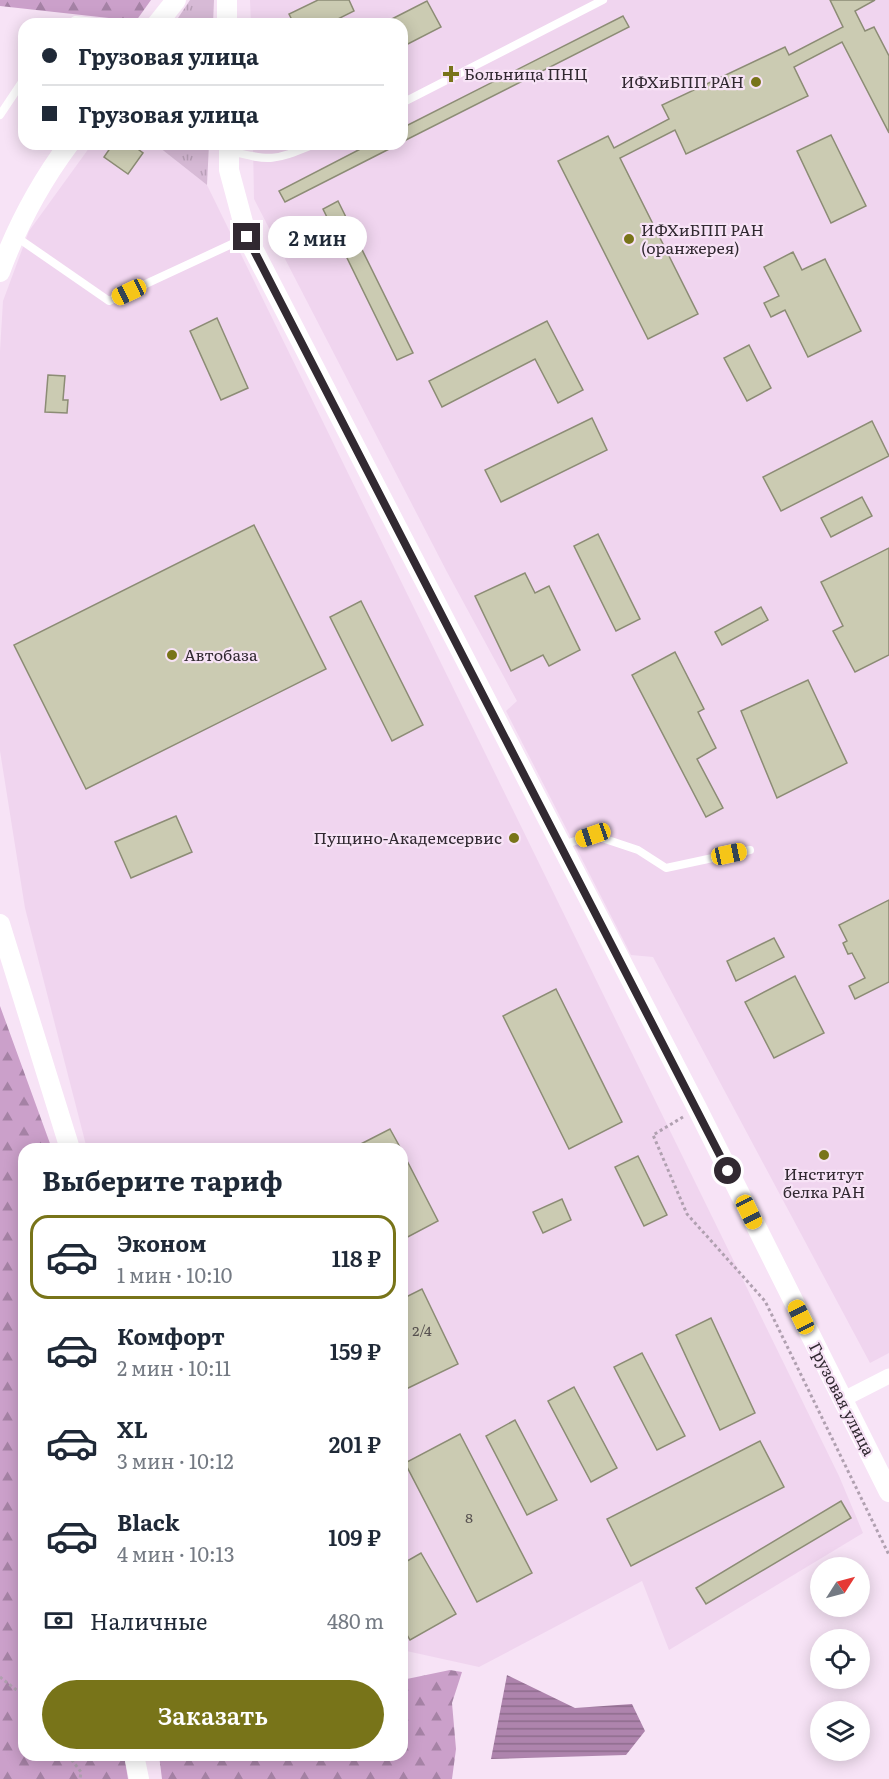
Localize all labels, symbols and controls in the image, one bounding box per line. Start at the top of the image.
text: Грузовая улица [78,39,259,72]
place label: Больница ПНЦ [464,61,588,85]
marker: Больница ПНЦ [442,65,460,83]
place label: ИФХиБПП РАН [621,69,744,93]
marker: ИФХиБПП РАН [749,75,763,89]
text: Грузовая улица [78,97,259,130]
callout: 2 мин [268,216,367,258]
place label: ИФХиБПП РАН (оранжерея) [641,217,764,259]
text: 2 мин [289,222,346,252]
route end [233,223,260,250]
marker: ИФХиБПП РАН (оранжерея) [622,232,636,246]
car [109,276,149,308]
place label: Автобаза [184,642,258,666]
marker: Автобаза [165,648,179,662]
car [573,821,613,849]
place label: Пущино-Академсервис [314,825,502,849]
marker: Пущино-Академсервис [507,831,521,845]
car [710,841,748,867]
marker: Институт белка РАН [817,1148,831,1162]
route start [714,1157,741,1184]
text: Выберите тариф [42,1159,283,1199]
place label: Институт белка РАН [783,1161,865,1203]
car [733,1192,765,1232]
text: Эконом [117,1226,206,1259]
icon: car [45,1230,99,1284]
text: 118 ₽ [332,1241,381,1274]
text: 1 мин · 10:10 [117,1259,232,1289]
car [785,1297,817,1337]
text: Комфорт [117,1319,225,1352]
house number: 2/4 [412,1320,432,1340]
icon: car [45,1323,99,1377]
text: 159 ₽ [330,1334,381,1367]
street label: Грузовая улица [804,1338,882,1460]
text: 2 мин · 10:11 [117,1352,231,1382]
text: XL [117,1412,148,1445]
icon: car [45,1416,99,1470]
text: 201 ₽ [329,1427,381,1460]
text: 3 мин · 10:12 [117,1445,234,1475]
text: Black [117,1505,179,1538]
house number: 8 [465,1507,473,1527]
icon: car [45,1509,99,1563]
text: 109 ₽ [328,1520,381,1553]
text: 4 мин · 10:13 [117,1538,235,1568]
north arrow [810,1557,870,1617]
map controls [810,1557,870,1761]
icon: cash [42,1604,75,1637]
text: Наличные [90,1604,208,1637]
text: 480 m [327,1605,384,1635]
button: locate [810,1629,870,1689]
button: Заказать [42,1680,384,1749]
button: layers [810,1701,870,1761]

